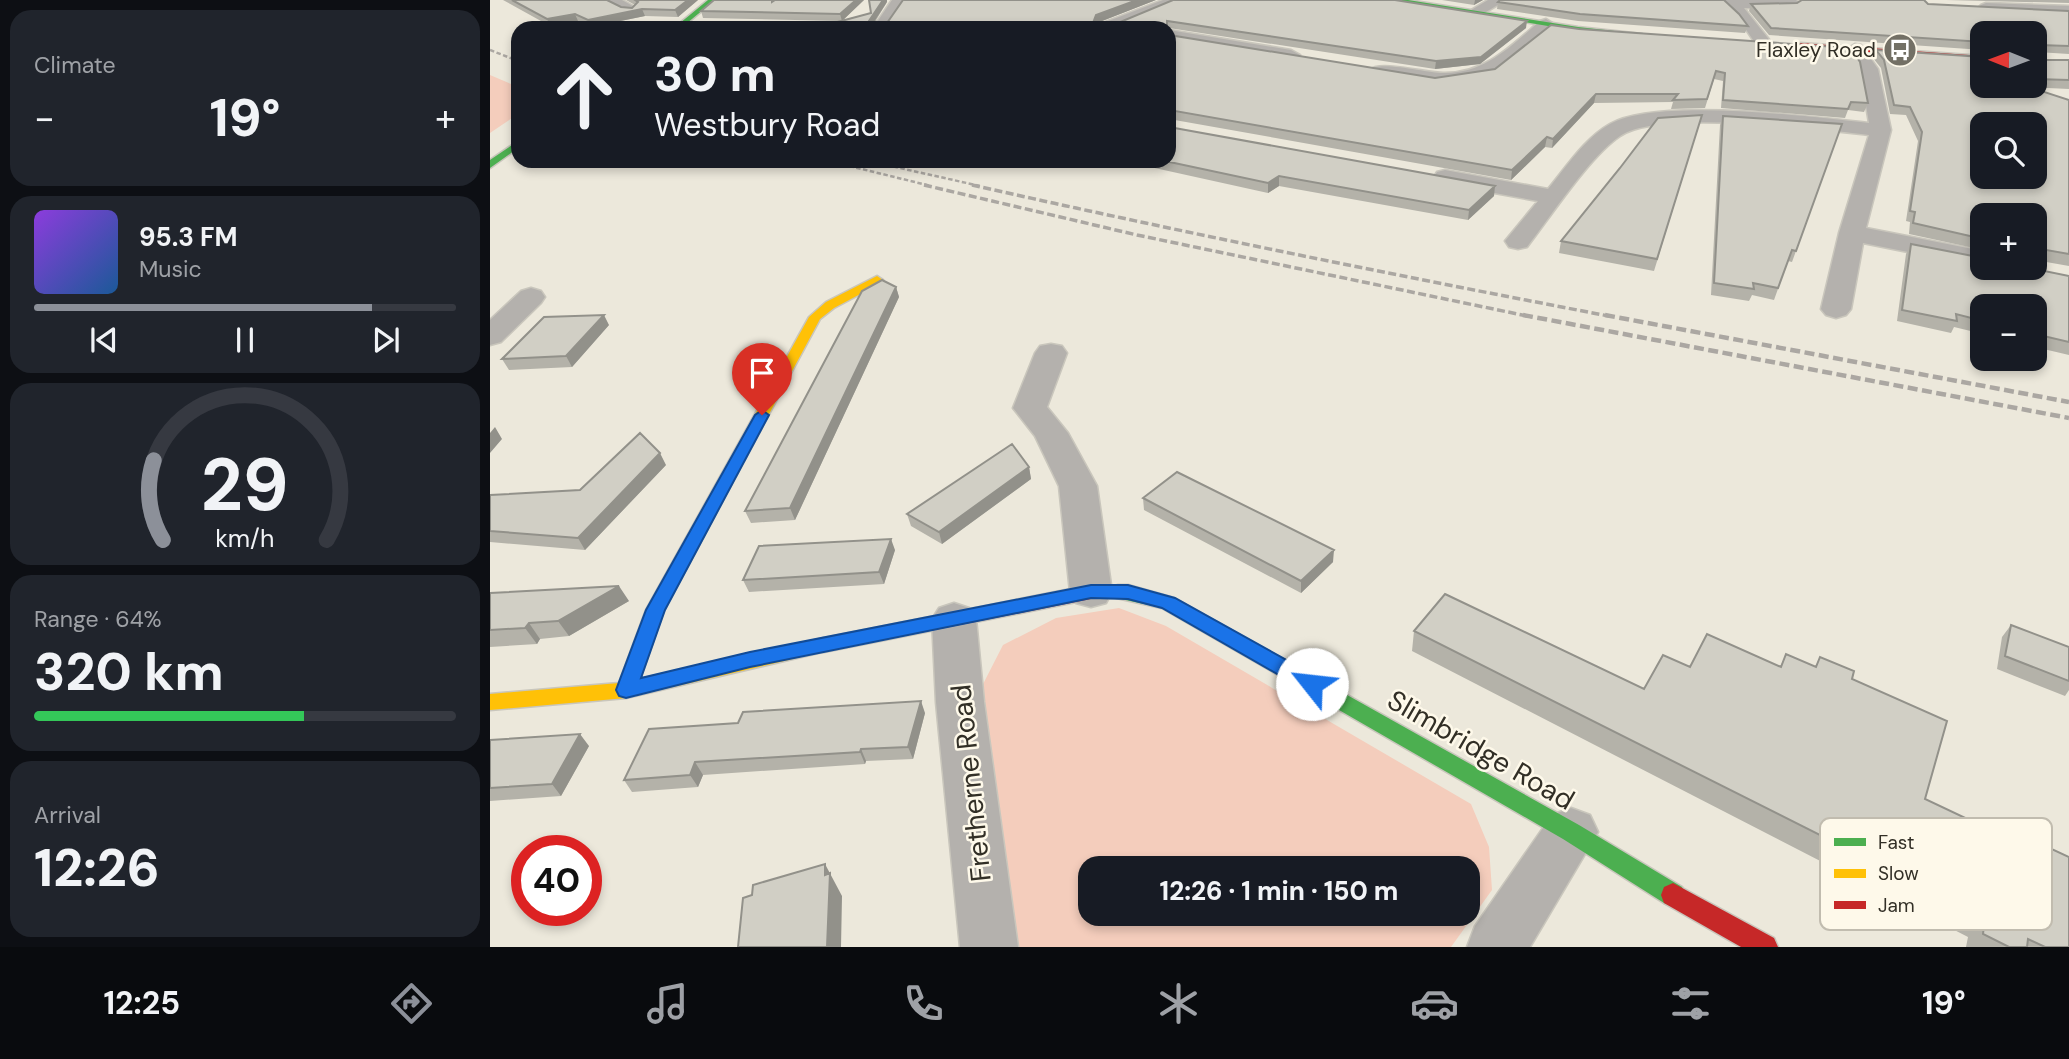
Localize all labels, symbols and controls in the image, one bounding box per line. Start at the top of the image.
north arrow [1970,21,2048,98]
map controls [1970,21,2047,371]
bus stop icon: Flaxley Road [1881,31,1919,69]
place label: Flaxley Road [1756,36,1876,64]
text: 30 m [654,42,776,106]
icon: ahead [539,49,630,140]
text: Climate [34,50,116,80]
text: 19° [209,84,281,152]
text: − [34,93,55,143]
text: + [435,93,456,143]
text: Westbury Road [654,104,880,146]
button: search [1970,112,2047,189]
button: + [1970,203,2047,280]
text: 95.3 FM [139,220,238,254]
text: Music [139,254,202,284]
button: − [1970,294,2047,371]
icon: previous [85,321,123,359]
icon: pause [226,321,264,359]
icon: next [367,321,405,359]
pin [732,343,792,415]
icon: arrive [743,354,781,392]
text: 29 [201,438,289,533]
text: km/h [215,521,275,554]
text: Range · 64% [34,604,162,634]
text: 320 km [34,638,224,706]
position arrow [1275,647,1349,721]
street label: Slimbridge Road [1381,681,1581,819]
street label: Fretherne Road [942,683,1000,883]
text: Arrival [34,800,101,830]
legend [1820,818,2052,930]
text: Fast [1878,830,1914,855]
text: 12:26 [34,834,160,902]
speed limit sign: 40 [511,835,602,926]
text: Slow [1878,861,1919,886]
text: 12:26 · 1 min · 150 m [1160,874,1398,908]
text: Jam [1878,893,1915,918]
icon: directions [387,979,436,1028]
icon: music [643,979,692,1028]
icon: phone [899,979,948,1028]
icon: climate [1154,979,1203,1028]
icon: car [1410,979,1459,1028]
icon: filters [1666,979,1715,1028]
text: 12:25 [103,982,180,1024]
text: 19° [1922,982,1966,1024]

